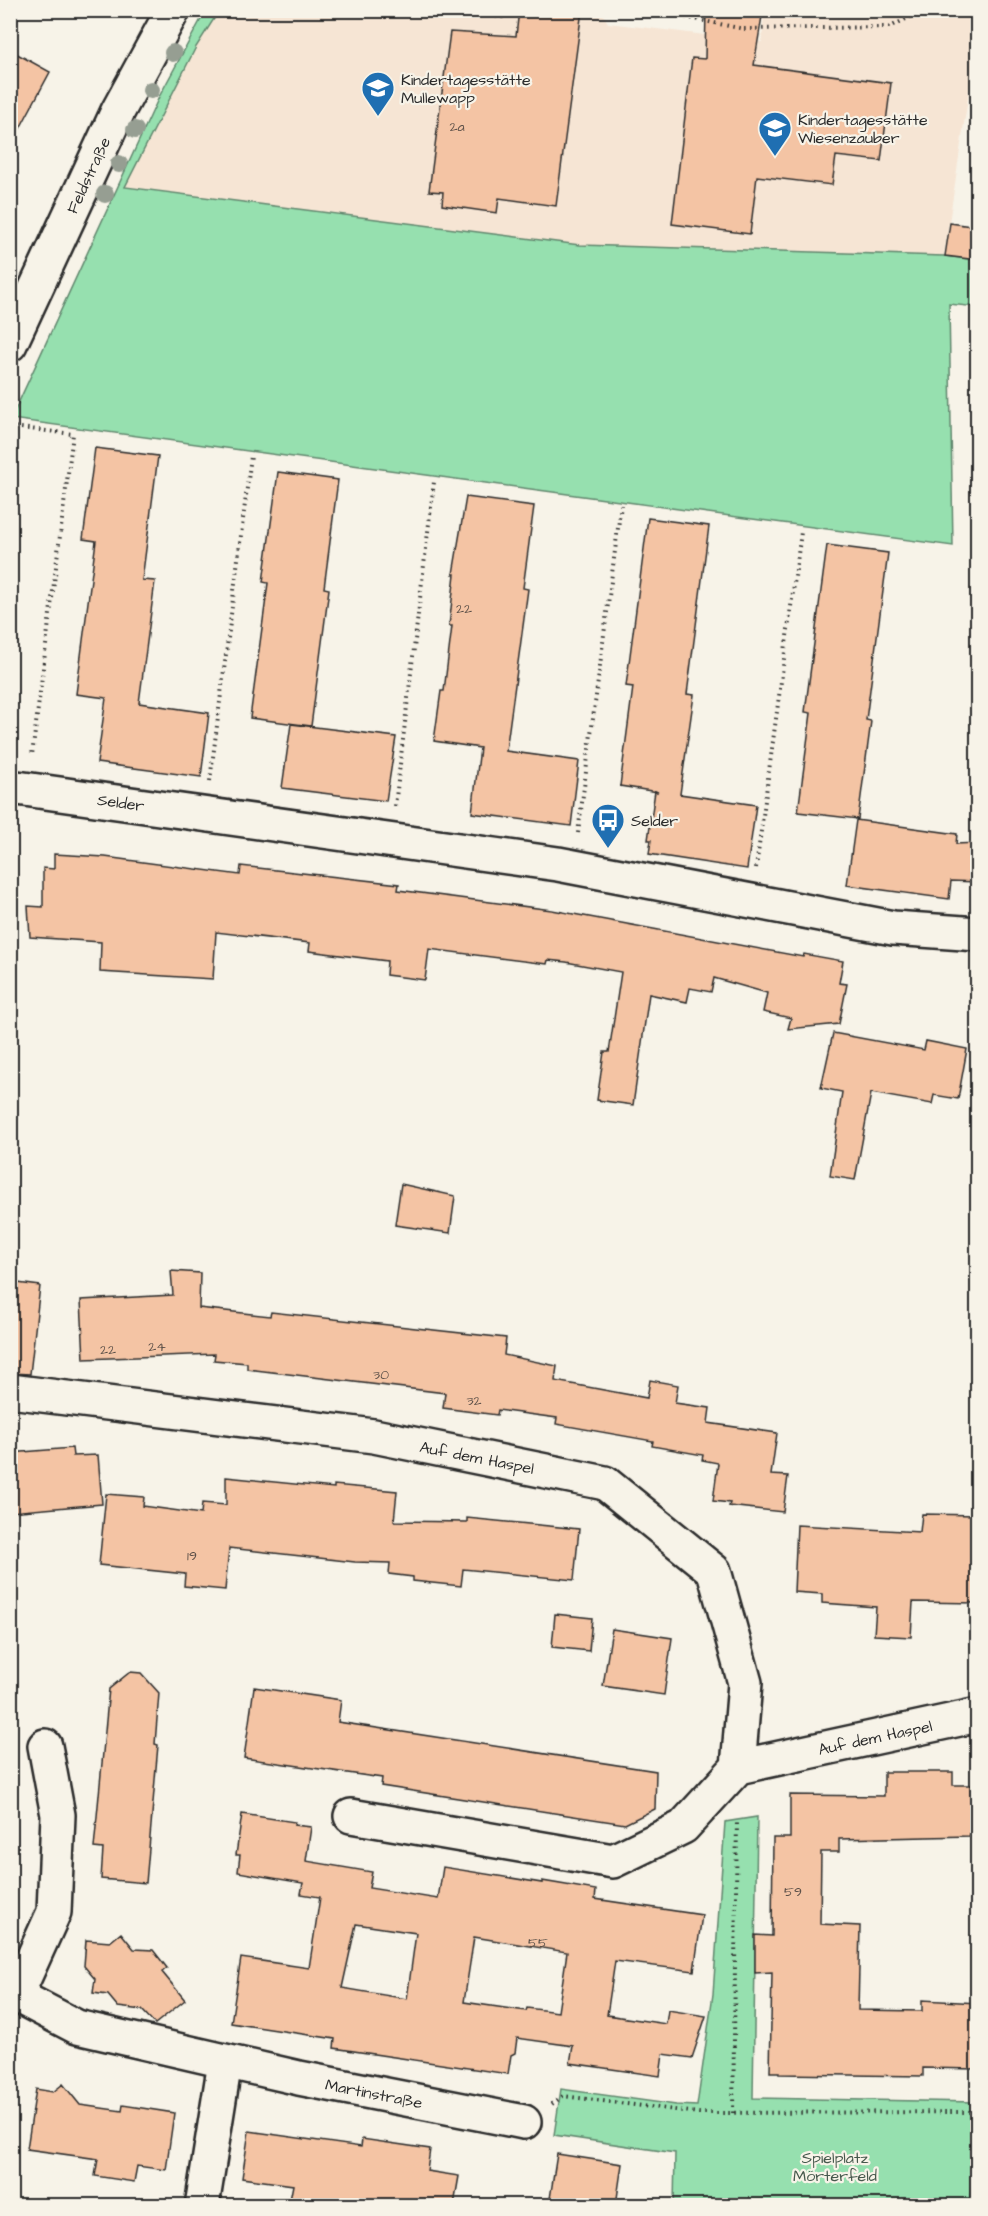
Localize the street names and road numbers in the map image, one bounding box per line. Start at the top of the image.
street label: Feldstraße [62,133,116,217]
street label: Selder [96,789,146,817]
street label: Auf dem Haspel [418,1436,536,1480]
street label: Auf dem Haspel [816,1715,934,1761]
street label: Martinstraße [323,2074,425,2114]

